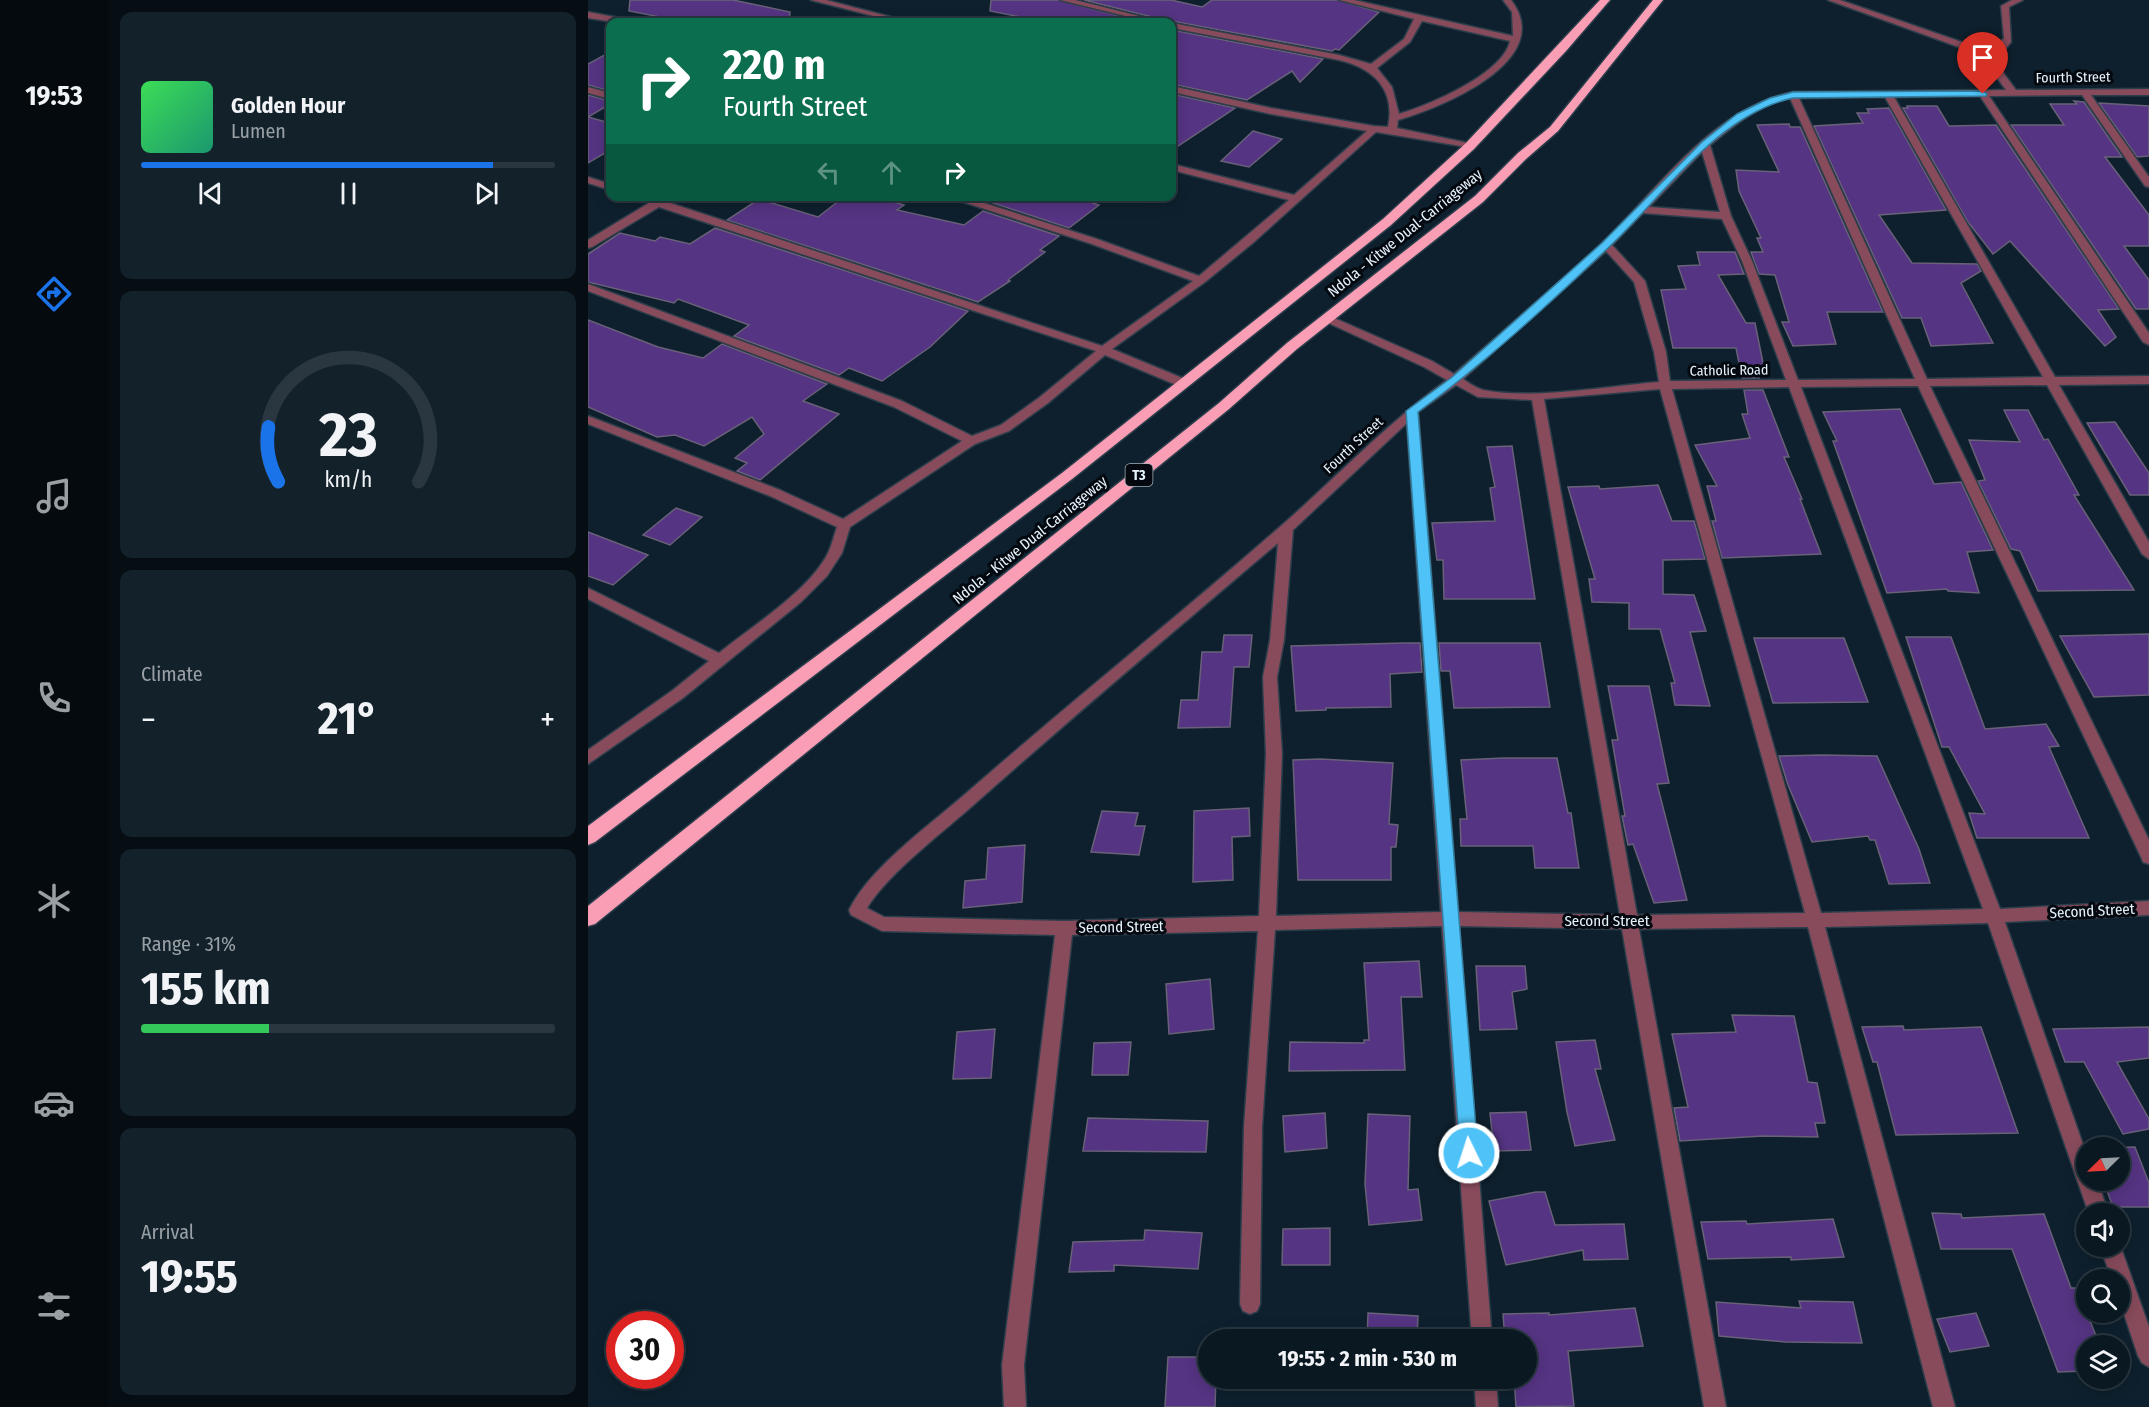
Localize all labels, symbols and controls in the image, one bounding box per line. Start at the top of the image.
pin [1957,32,2008,94]
text: 220 m [723,40,826,90]
icon: arrive [1966,41,1999,74]
icon: right [624,42,702,120]
street label: Fourth Street [2035,68,2111,87]
text: 19:53 [25,80,83,112]
text: Fourth Street [723,91,867,123]
text: Golden Hour [231,92,345,119]
text: Lumen [231,119,286,143]
icon: left [812,156,845,189]
icon: ahead [875,156,908,189]
icon: right [938,156,971,189]
street label: Ndola - Kitwe Dual-Carriageway [1324,165,1486,301]
icon: previous [194,177,227,210]
icon: pause [332,177,365,210]
icon: next [470,177,503,210]
icon: directions [33,273,75,315]
street label: Catholic Road [1690,361,1768,380]
text: 23 [318,398,377,473]
street label: Fourth Street [1320,413,1387,477]
road number: T3 [1126,464,1152,486]
text: km/h [324,467,372,493]
street label: Ndola - Kitwe Dual-Carriageway [949,472,1111,608]
icon: music [33,475,75,517]
text: Climate [141,662,203,686]
icon: phone [33,677,75,719]
text: 21° [318,692,378,746]
text: − [141,700,156,740]
text: + [540,700,555,740]
icon: climate [33,880,75,922]
street label: Second Street [2049,900,2135,922]
street label: Second Street [1564,912,1650,930]
street label: Second Street [1078,917,1164,937]
text: Range · 31% [141,932,236,956]
text: 155 km [141,962,271,1016]
icon: car [33,1082,75,1124]
position arrow [1437,1121,1501,1185]
north arrow [2076,1137,2130,1191]
map controls [2076,1137,2130,1389]
button: sound [2076,1203,2130,1257]
text: Arrival [141,1220,194,1244]
text: 19:55 [141,1250,238,1304]
button: search [2076,1269,2130,1323]
icon: filters [33,1285,75,1327]
speed limit sign: 30 [606,1311,684,1389]
button: layers [2076,1335,2130,1389]
text: 19:55 · 2 min · 530 m [1278,1345,1457,1372]

